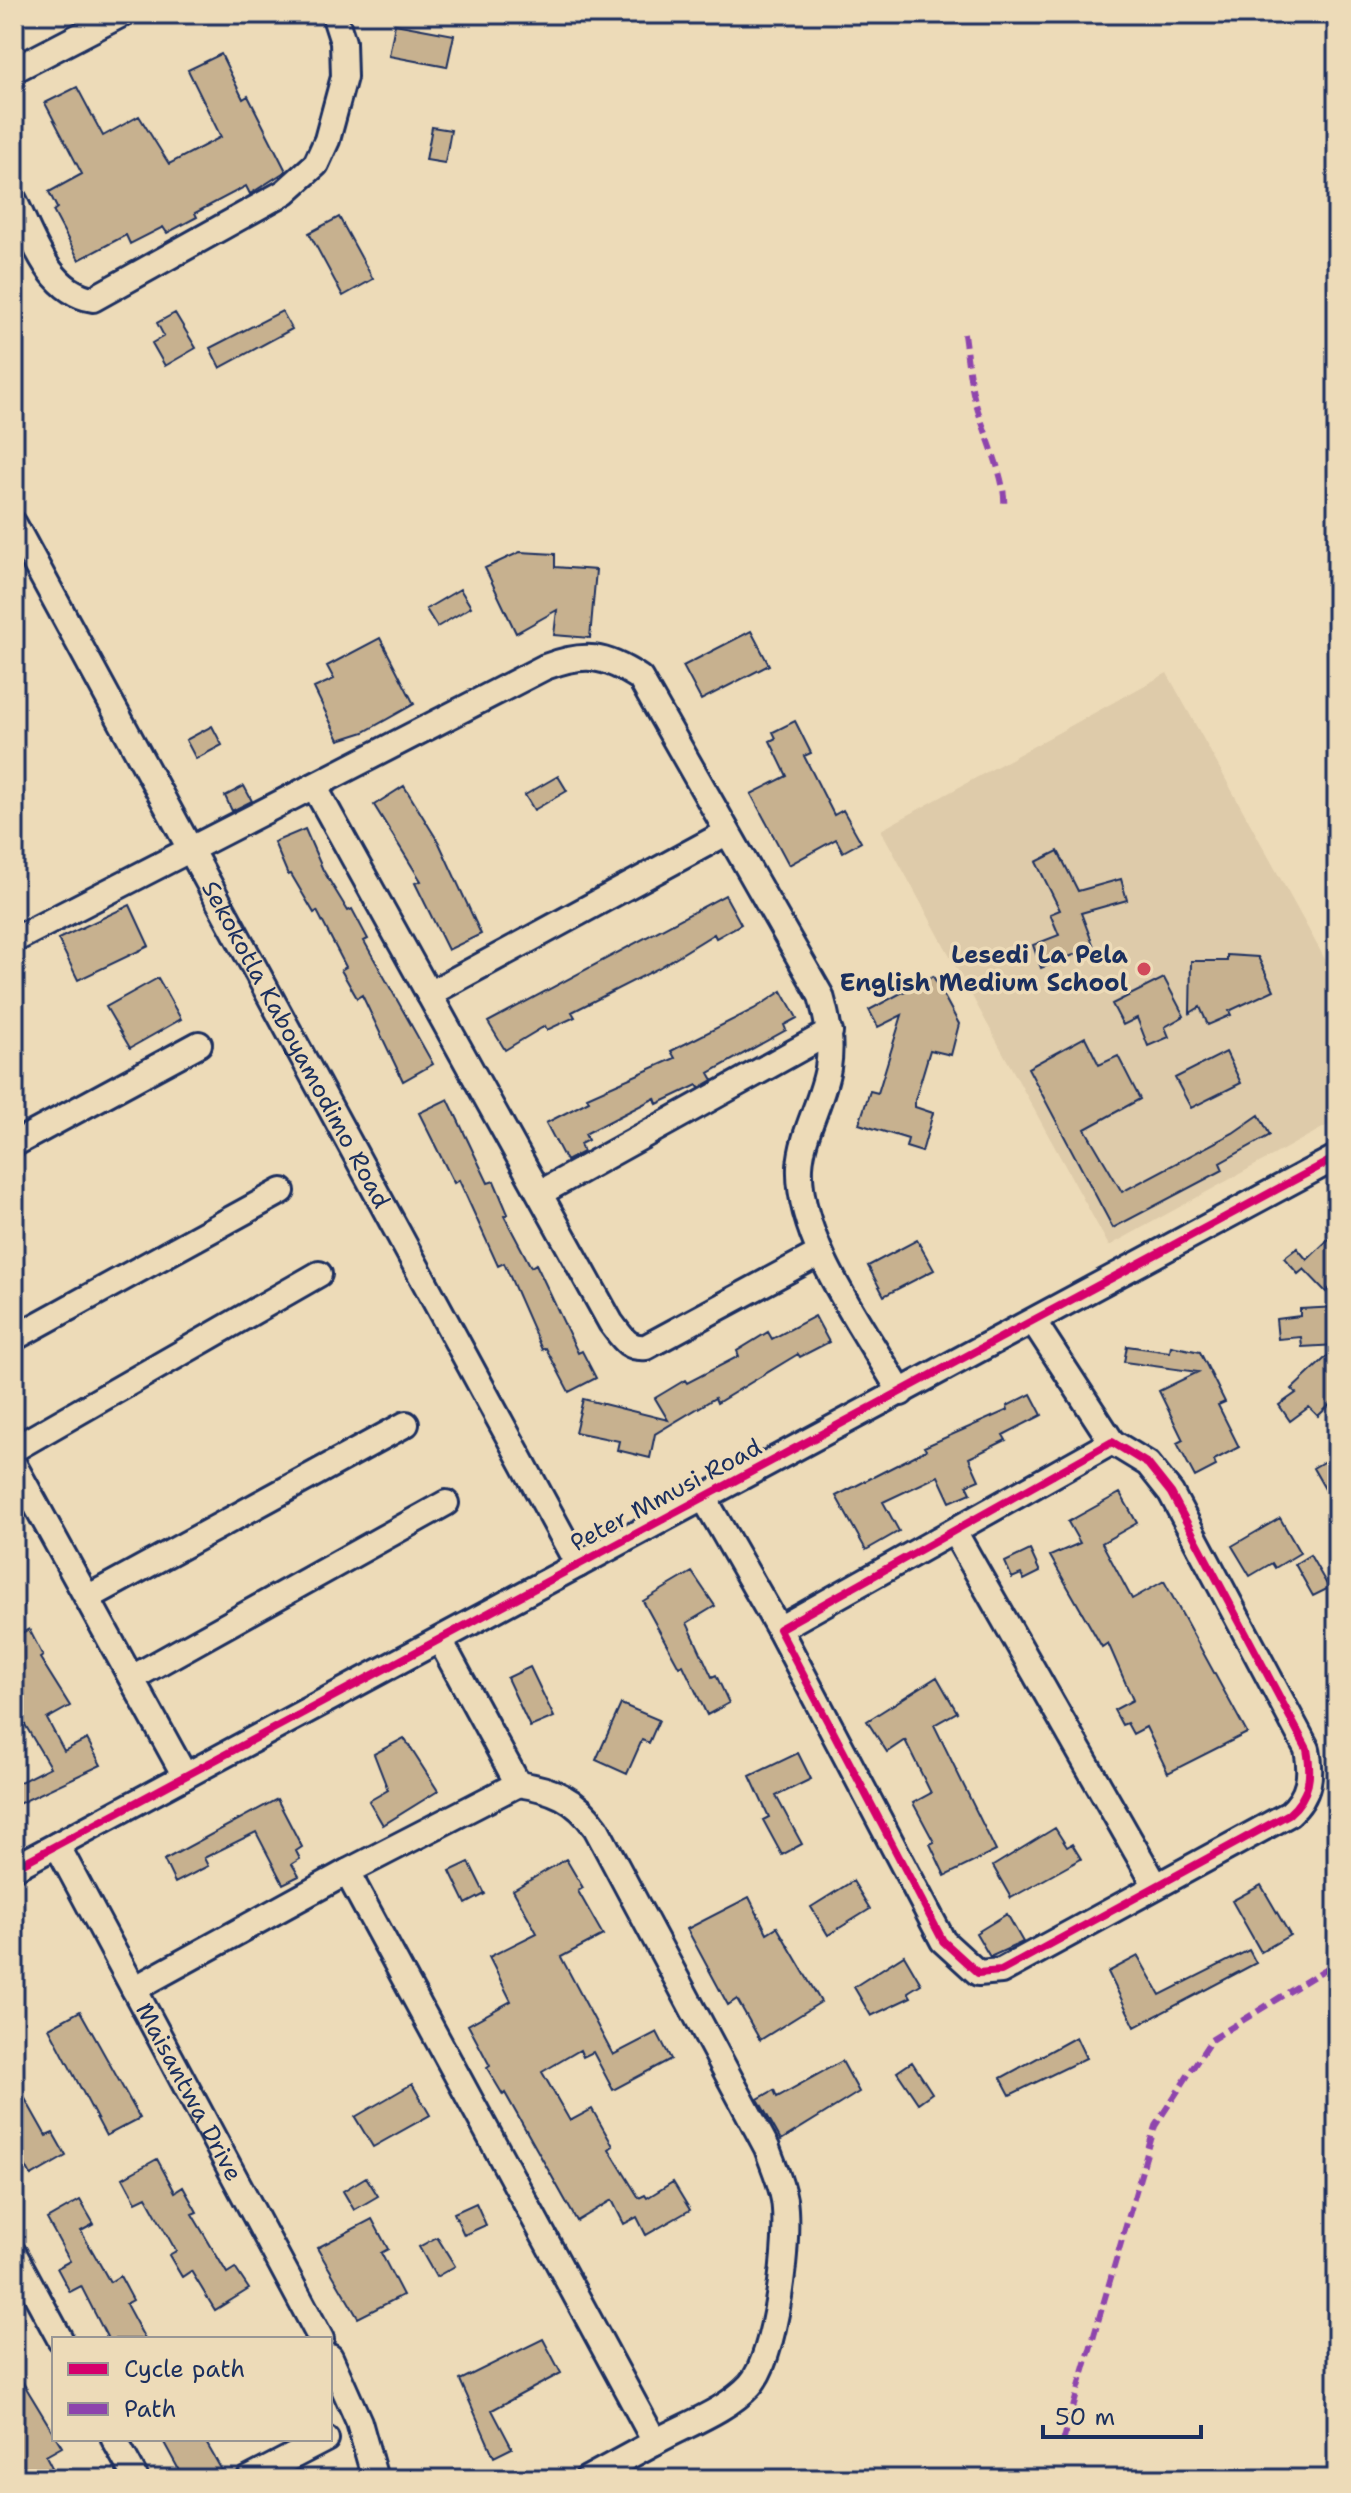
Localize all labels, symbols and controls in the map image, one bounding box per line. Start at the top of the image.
street label: Sekokotla Kaboyamodimo Road [194,875,398,1214]
place label: Lesedi La Pela English Medium School [840,939,1129,999]
marker: Lesedi La Pela English Medium School [1135,960,1153,978]
street label: Peter Mmusi Road [565,1431,767,1559]
street label: Maisantwa Drive [128,1997,250,2187]
legend [52,2337,332,2441]
text: Cycle path [124,2353,245,2385]
scale bar [1043,2389,1201,2439]
text: Path [124,2393,176,2425]
text: 50 m [1055,2401,1115,2433]

